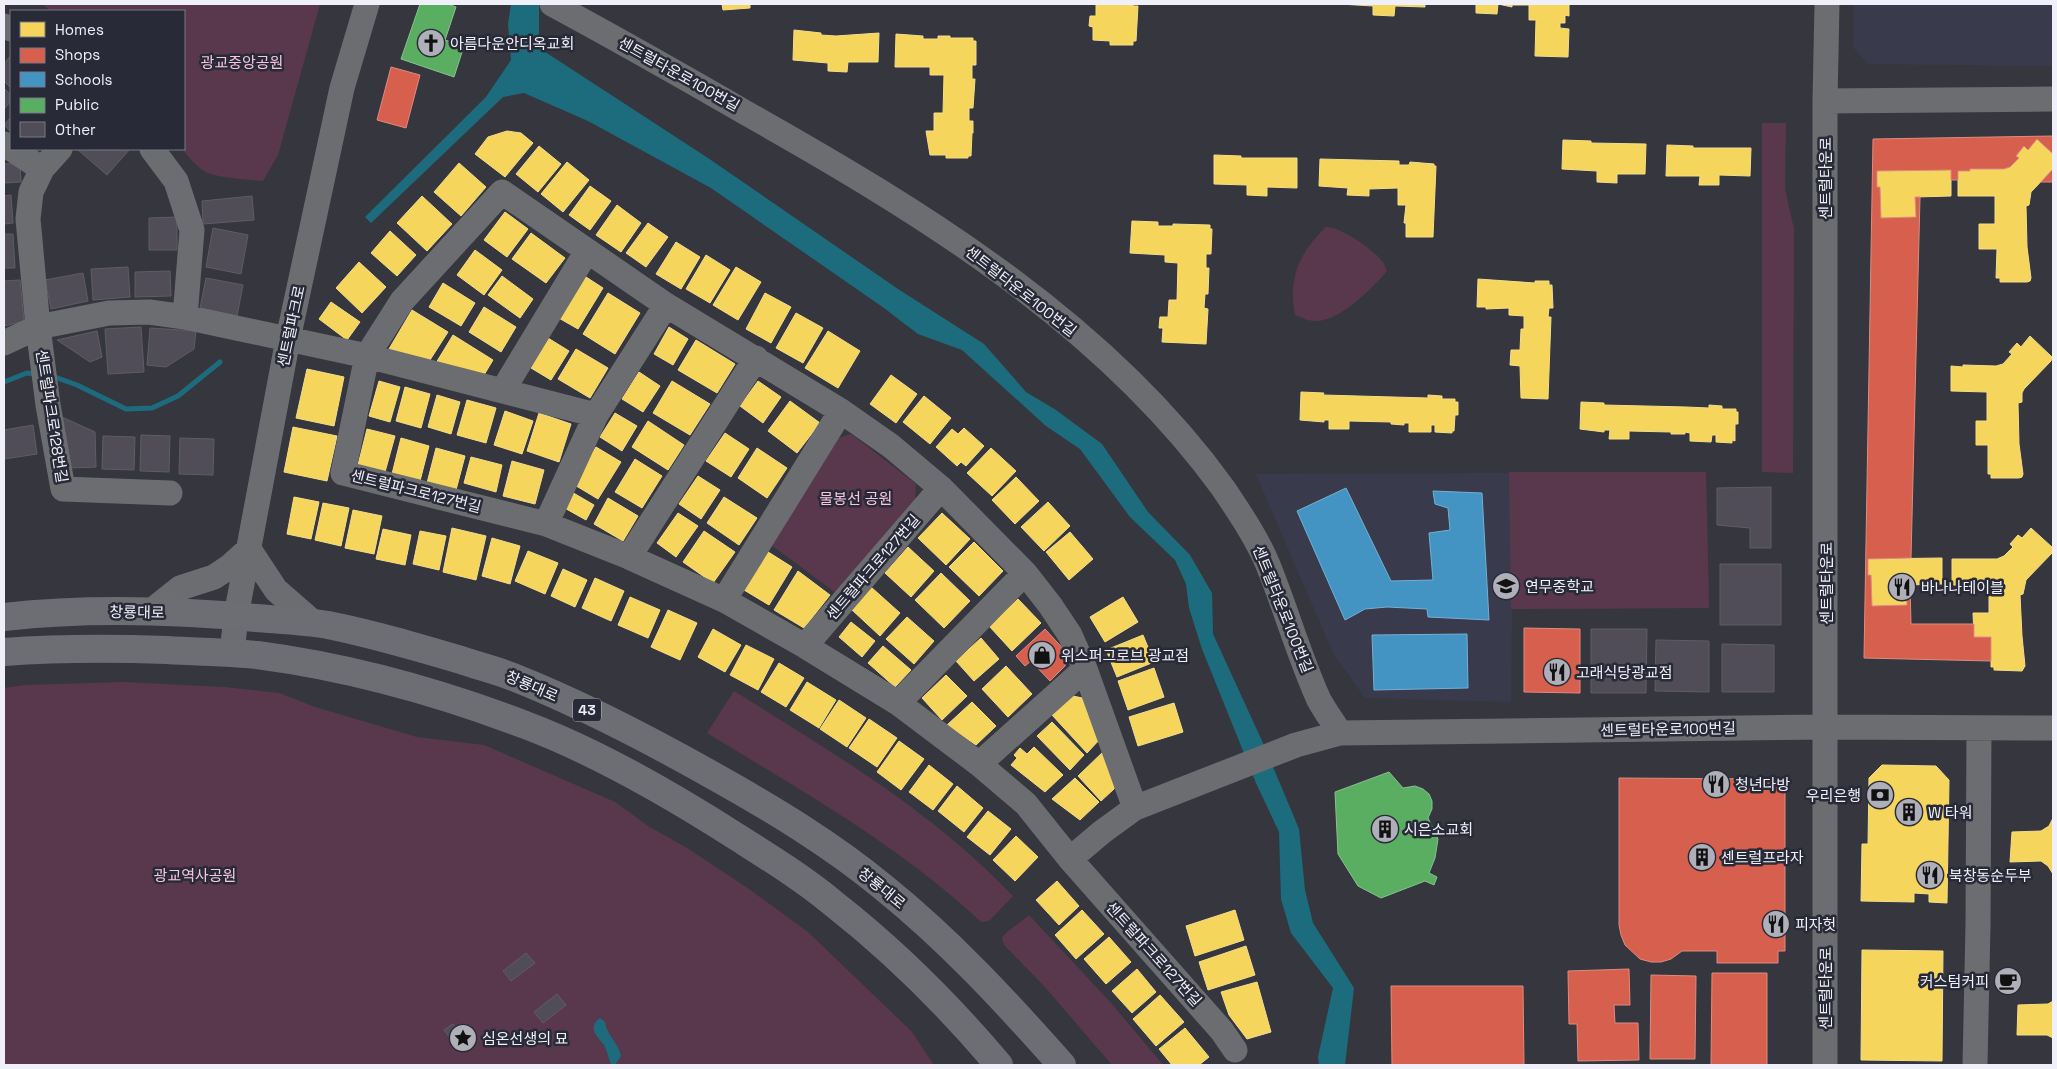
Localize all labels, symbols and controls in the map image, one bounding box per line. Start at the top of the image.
legend [10,10,185,150]
text: Homes [55,20,104,39]
church icon: 아름다운안디옥교회 [416,28,446,58]
street label: 센트럴타운로100번길 [615,33,743,115]
place label: 아름다운안디옥교회 [450,34,574,53]
text: Shops [55,45,100,64]
park label: 광교중앙공원 [201,53,283,72]
text: Schools [55,70,113,89]
text: Public [55,95,99,114]
text: Other [55,120,96,139]
street label: 센트럴타운로 [1816,137,1835,219]
street label: 센트럴타운로100번길 [962,242,1080,340]
street label: 센트럴파크로 [273,284,309,368]
street label: 센트럴파크로128번길 [32,348,72,484]
street label: 센트럴파크로127번길 [349,466,483,516]
park label: 물봉선 공원 [820,489,892,508]
street label: 센트럴파크로127번길 [822,510,924,624]
street label: 센트럴타운로100번길 [1249,542,1317,676]
street label: 센트럴타운로 [1817,542,1836,624]
school or university icon: 연무중학교 [1491,571,1521,601]
restaurant icon: 바나나테이블 [1887,572,1917,602]
place label: 연무중학교 [1525,577,1594,596]
place label: 바나나테이블 [1921,578,2004,597]
street label: 창룡대로 [109,602,165,622]
shop icon: 위스퍼그로브 광교점 [1027,640,1057,670]
place label: 위스퍼그로브 광교점 [1061,646,1189,665]
restaurant icon: 고래식당광교점 [1542,657,1572,687]
place label: 고래식당광교점 [1576,663,1673,682]
street label: 창룡대로 [503,666,561,706]
road number: 43 [573,698,601,722]
street label: 센트럴타운로100번길 [1600,718,1736,740]
restaurant icon: 청년다방 [1701,769,1731,799]
place label: 청년다방 [1735,775,1790,794]
bank icon: 우리은행 [1865,780,1895,810]
place label: 우리은행 [1806,786,1861,805]
building icon: W 타워 [1894,797,1924,827]
place label: W 타워 [1928,803,1972,822]
building icon: 시은소교회 [1370,814,1400,844]
place label: 시은소교회 [1404,820,1473,839]
building icon: 센트럴프라자 [1687,842,1717,872]
place label: 센트럴프라자 [1721,848,1804,867]
restaurant icon: 북창동순두부 [1915,860,1945,890]
street label: 창룡대로 [855,863,909,913]
park label: 광교역사공원 [154,866,236,885]
place label: 북창동순두부 [1949,866,2032,885]
street label: 센트럴파크로127번길 [1102,898,1206,1010]
restaurant icon: 피자헛 [1761,909,1791,939]
place label: 피자헛 [1795,915,1836,934]
street label: 센트럴타운로 [1816,947,1835,1029]
cafe icon: 커스텀커피 [1993,966,2023,996]
place label: 커스텀커피 [1920,972,1989,991]
place icon: 심온선생의 묘 [448,1023,478,1053]
place label: 심온선생의 묘 [482,1029,569,1048]

